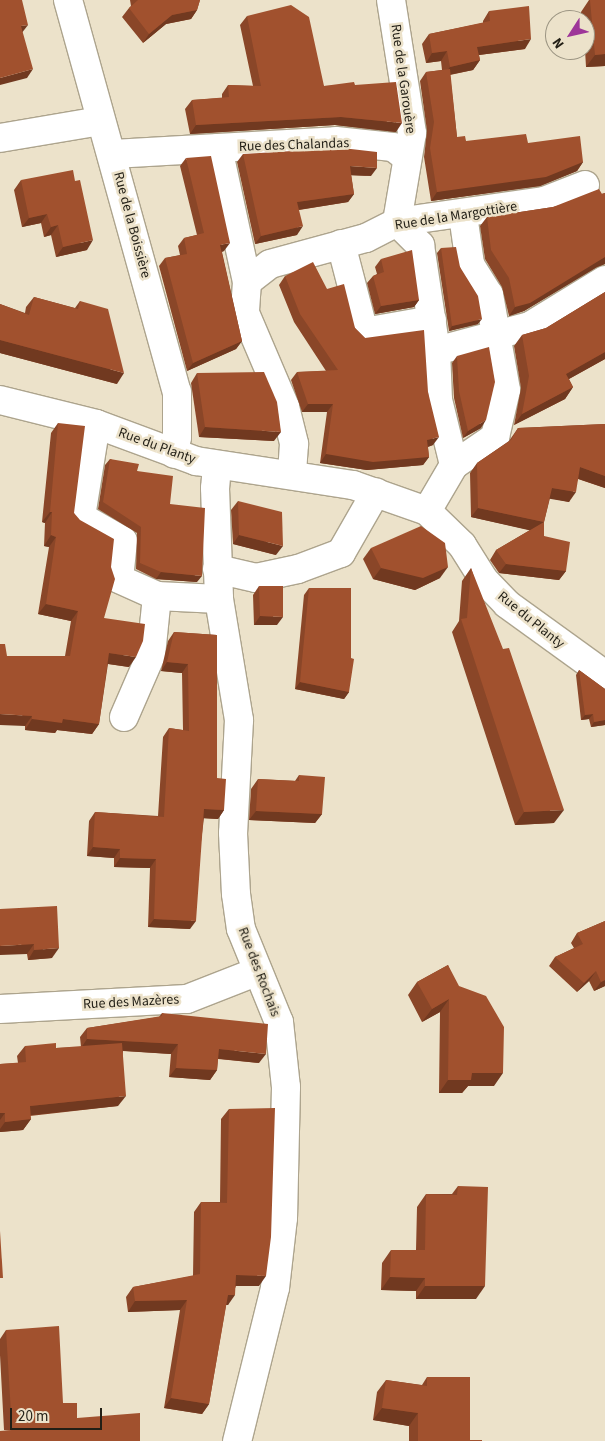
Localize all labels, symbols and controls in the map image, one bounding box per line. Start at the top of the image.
north arrow [545,10,595,60]
street label: Rue de la Garouère [387,23,419,135]
text: N [548,33,569,53]
street label: Rue des Chalandas [239,135,349,155]
street label: Rue de la Boissière [110,170,154,280]
street label: Rue de la Margottière [394,198,518,234]
street label: Rue du Planty [116,424,198,468]
street label: Rue du Planty [494,588,568,652]
street label: Rue des Rochais [234,925,284,1019]
street label: Rue des Mazères [83,991,179,1013]
scale bar [12,1398,105,1430]
text: 20 m [18,1406,48,1427]

